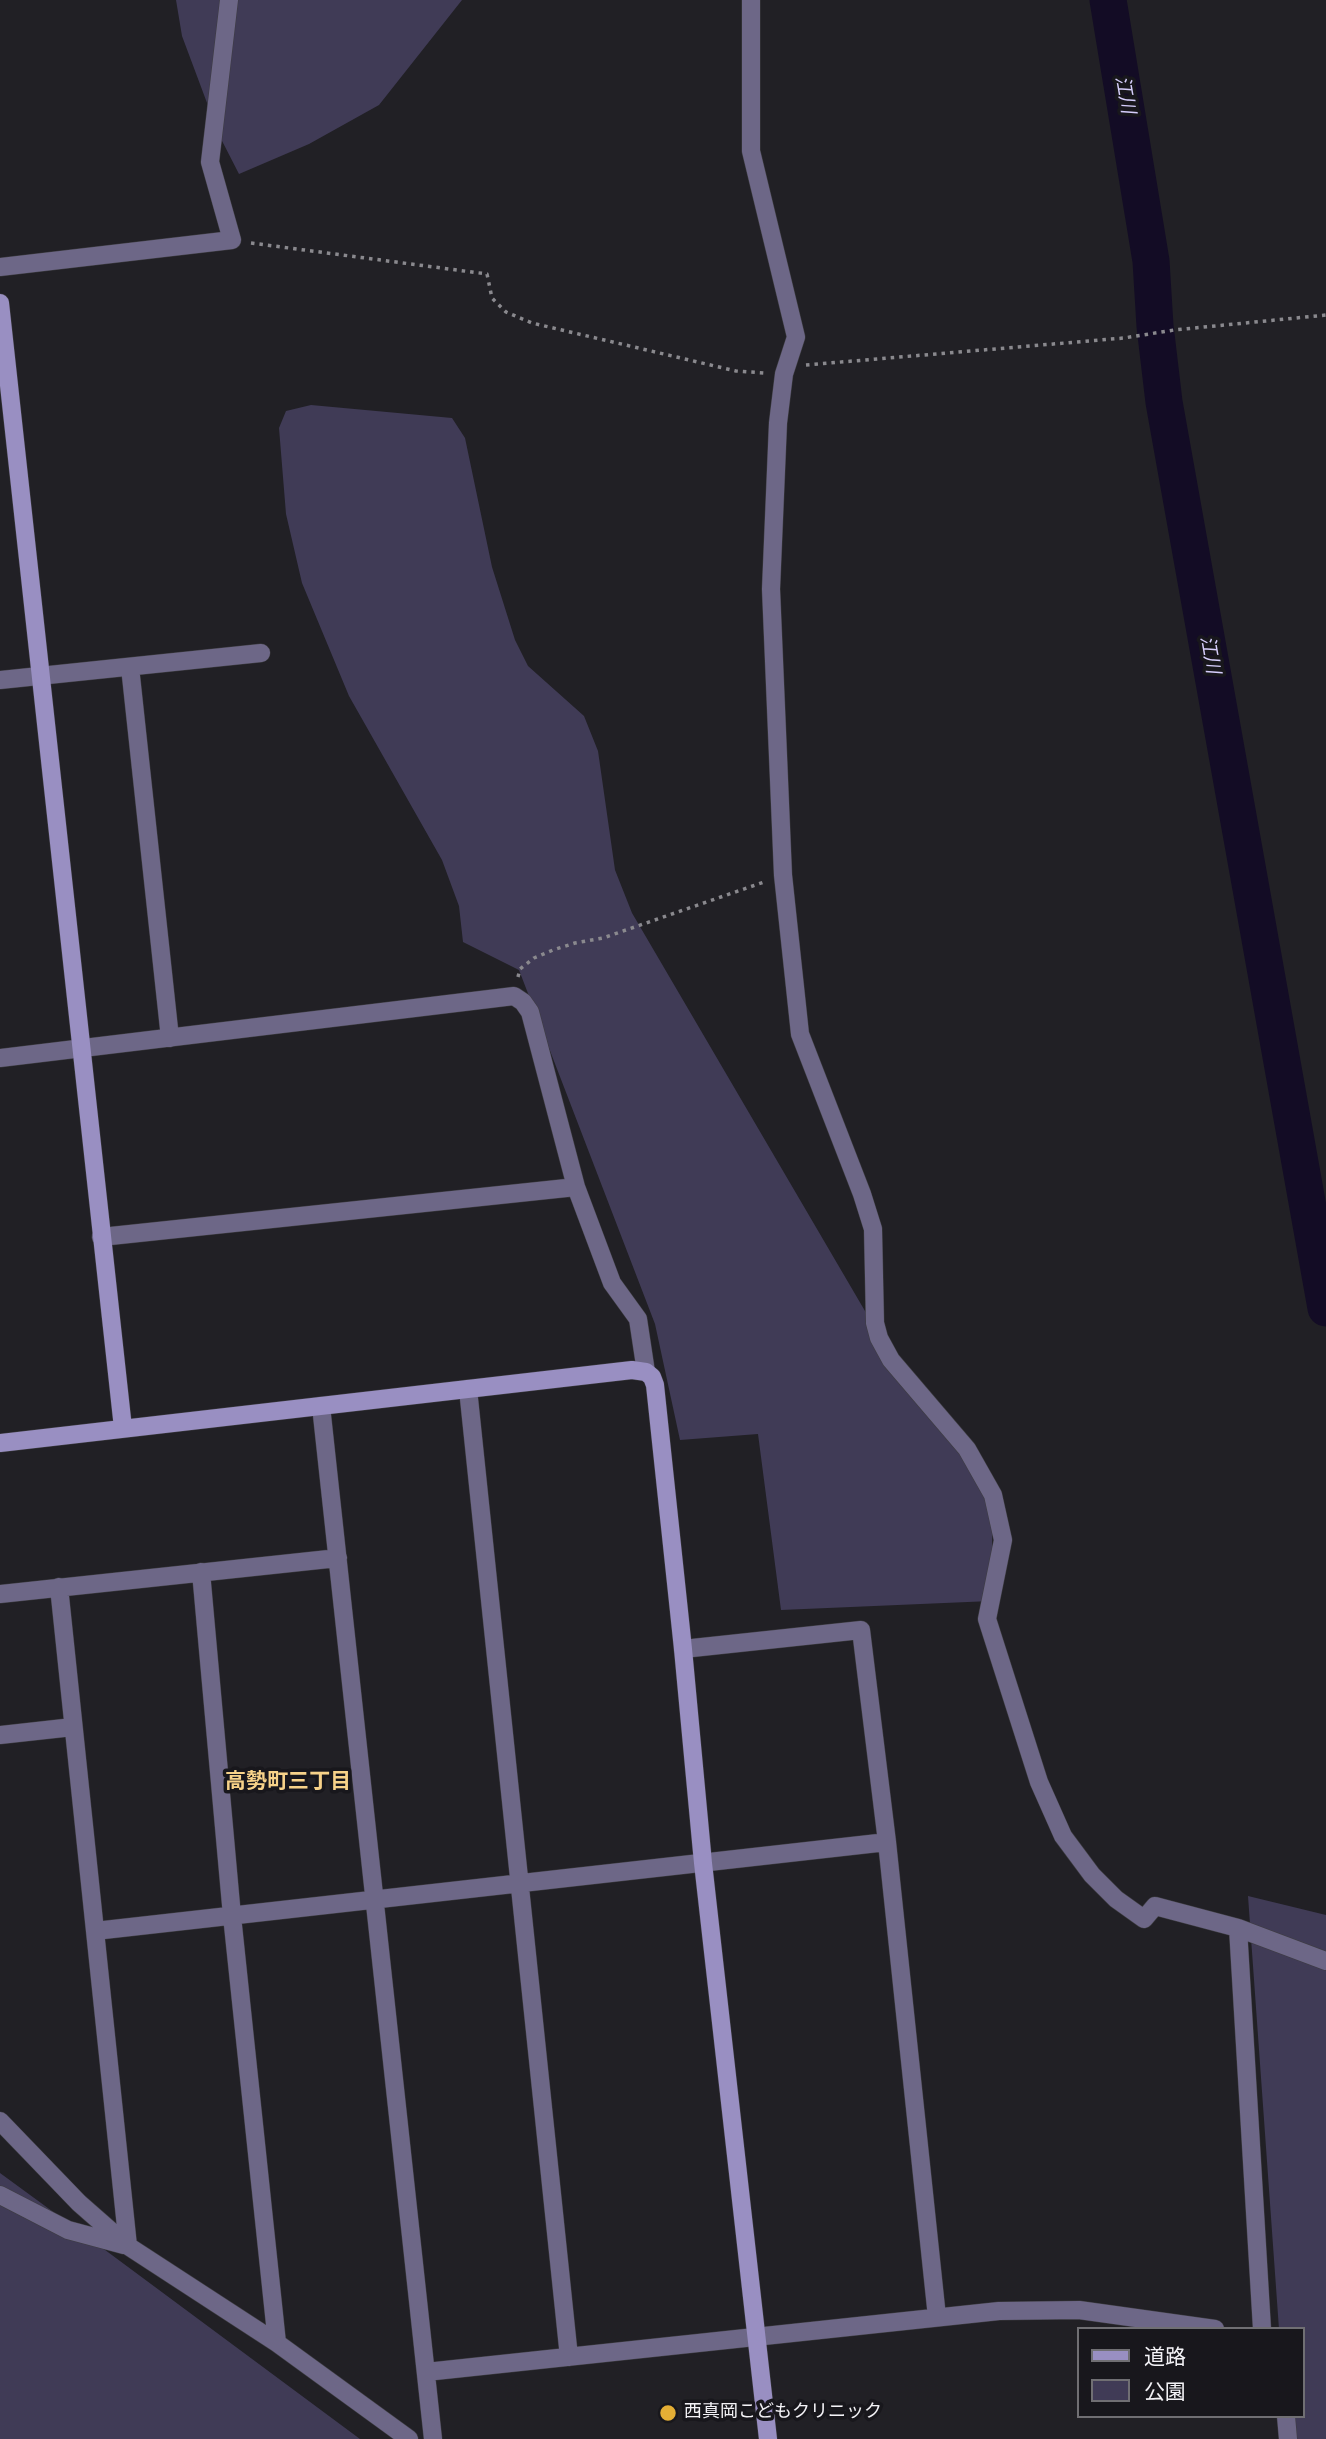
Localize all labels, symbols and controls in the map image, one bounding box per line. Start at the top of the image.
water label: 江川 [1109,74,1139,116]
water label: 江川 [1194,634,1224,676]
district label: 高勢町三丁目 [225,1770,351,1796]
legend [1078,2327,1305,2418]
text: 道路 [1144,2340,1186,2372]
text: 公園 [1144,2375,1186,2407]
place label: 西真岡こどもクリニック [684,2402,882,2424]
marker: 西真岡こどもクリニック [658,2403,678,2423]

